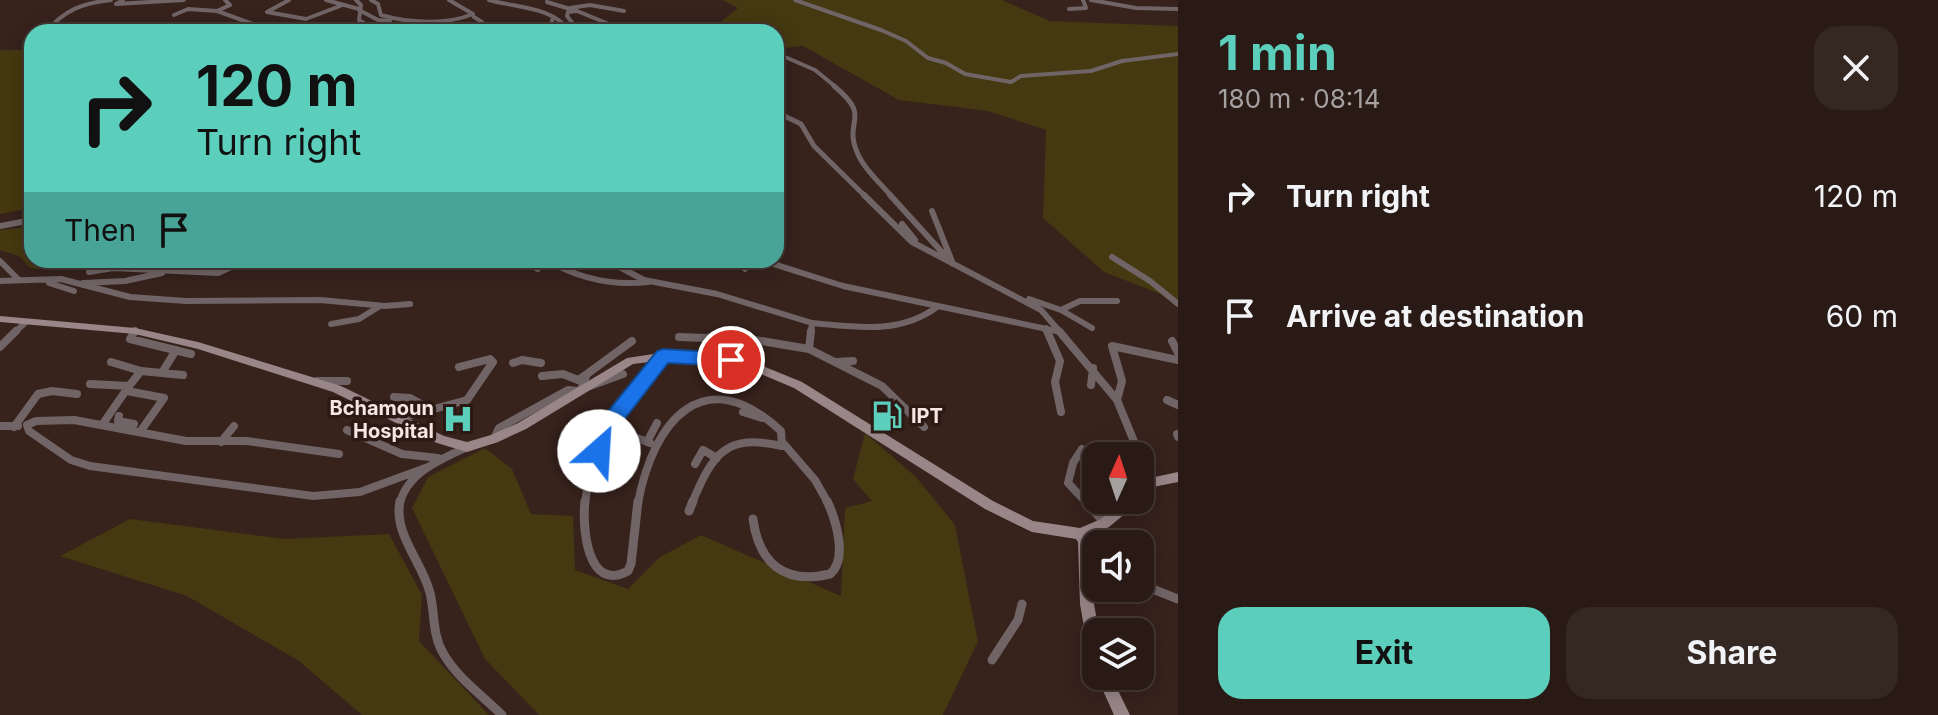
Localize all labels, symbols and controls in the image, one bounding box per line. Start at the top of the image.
text: 1 min [1218,23,1337,82]
button: close [1814,26,1898,110]
text: 120 m [196,52,358,120]
icon: right [64,56,168,160]
text: 180 m · 08:14 [1218,83,1381,114]
text: Turn right [196,120,361,164]
icon: right [1218,174,1262,218]
text: Turn right [1286,178,1430,214]
text: 120 m [1814,178,1898,214]
icon: arrive [152,208,196,252]
text: Then [64,212,136,248]
icon: arrive [1218,294,1262,338]
text: Arrive at destination [1286,298,1584,334]
text: 60 m [1826,298,1898,334]
pin [697,326,765,394]
icon: arrive [709,338,753,382]
place label: Bchamoun Hospital [330,396,434,443]
fuel station icon: IPT [870,399,904,433]
hospital icon: Bchamoun Hospital [441,402,475,436]
place label: IPT [911,404,943,428]
position arrow [557,409,641,493]
north arrow [1082,442,1154,514]
map controls [1082,442,1154,690]
button: sound [1082,530,1154,602]
button: Exit [1218,607,1550,699]
button: Share [1566,607,1898,699]
button: layers [1082,618,1154,690]

